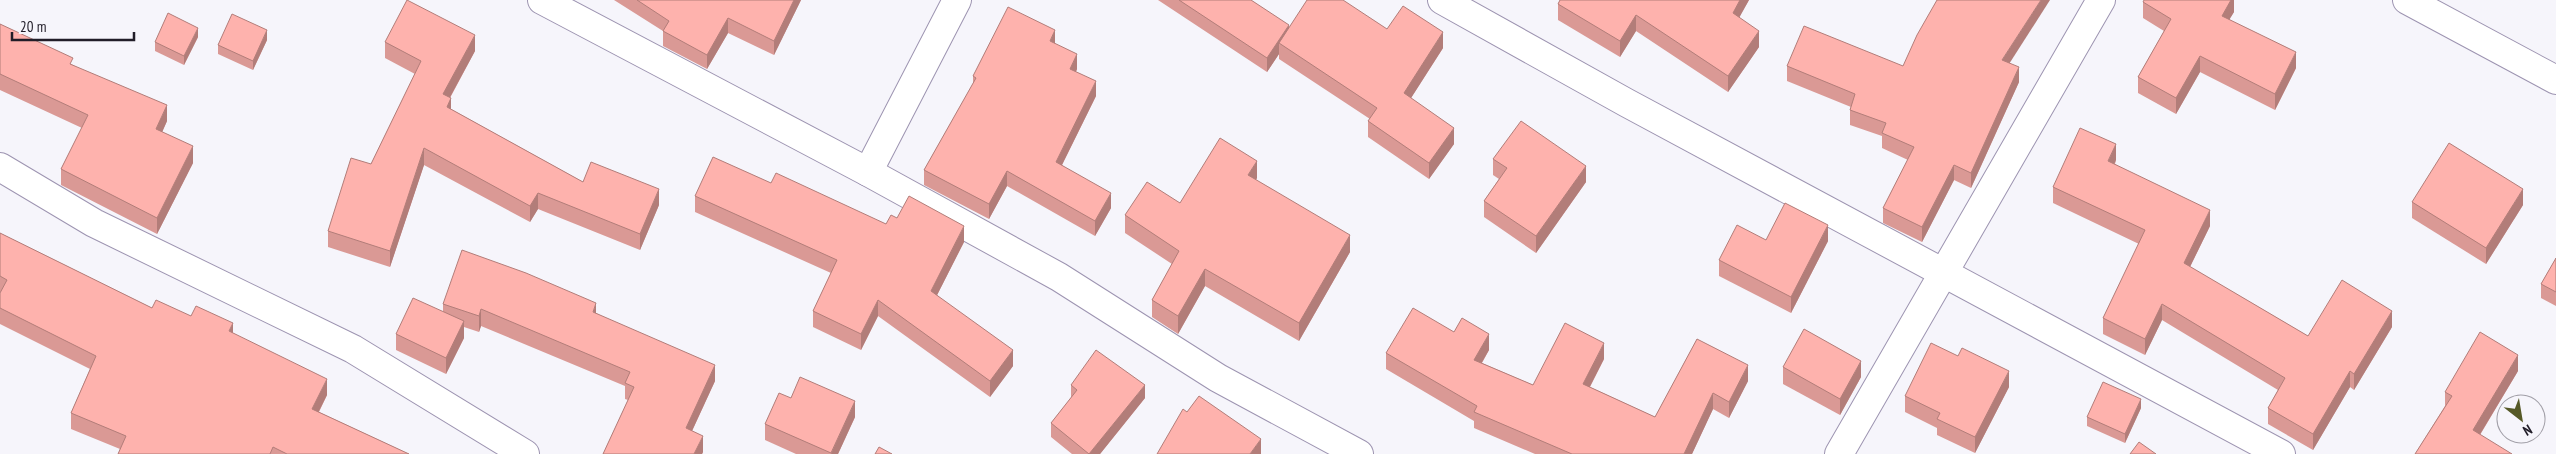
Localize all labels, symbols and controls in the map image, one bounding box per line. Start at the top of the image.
scale bar [12,10,135,42]
text: 20 m [20,17,46,36]
north arrow [2496,394,2546,444]
text: N [2520,420,2536,440]

